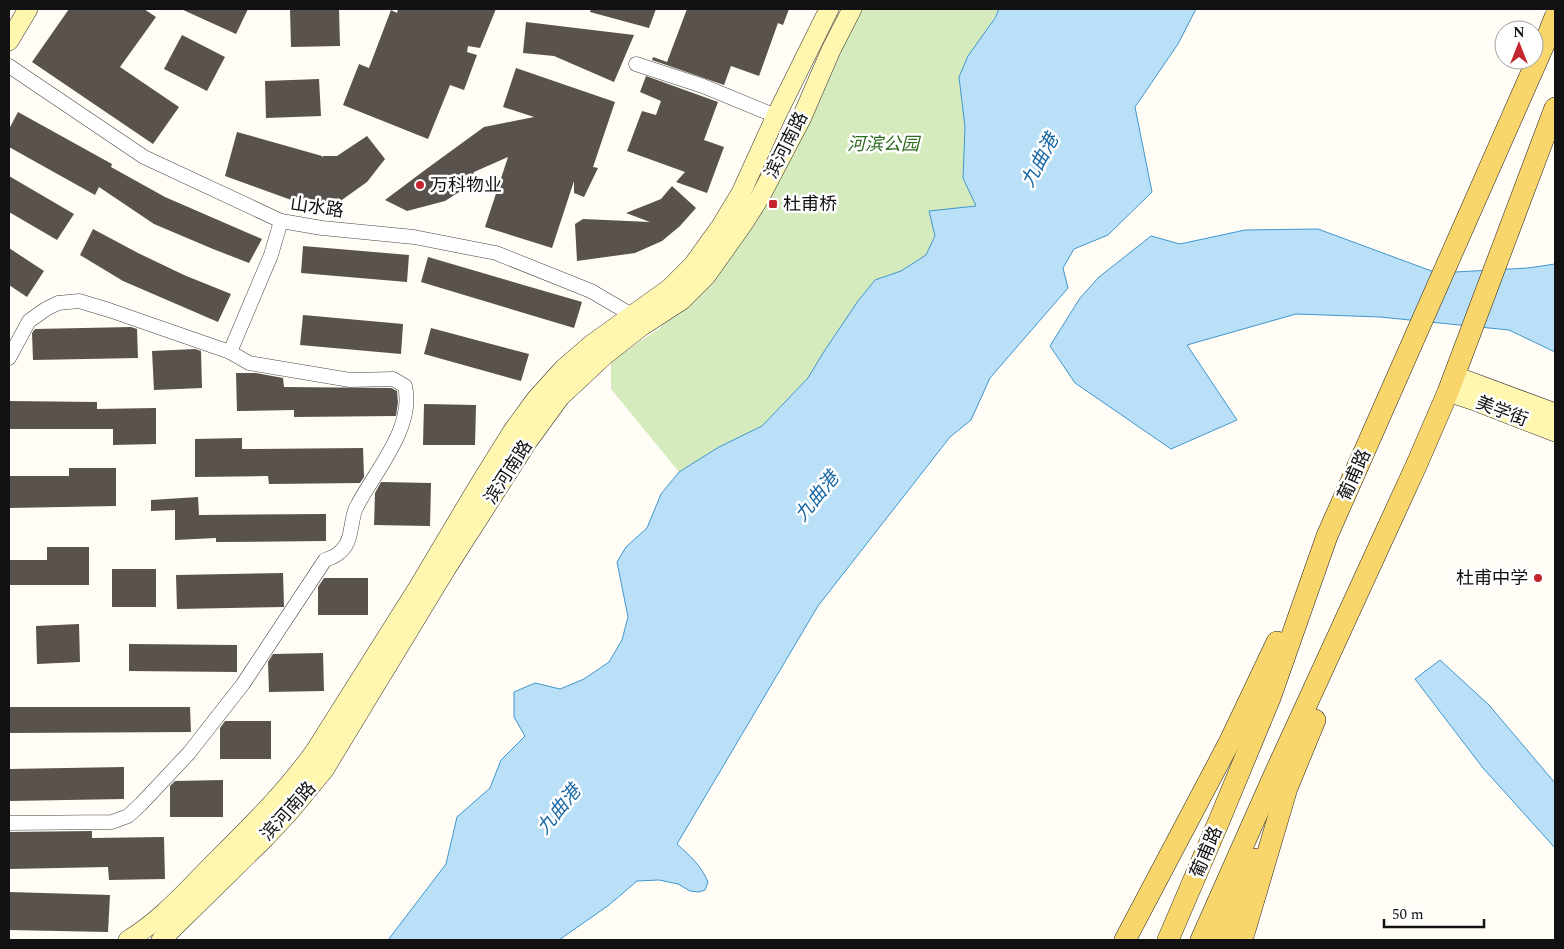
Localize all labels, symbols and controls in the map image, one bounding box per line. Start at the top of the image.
north arrow [1494,20,1544,70]
text: N [1513,22,1525,43]
street label: 滨河南路 [758,107,815,183]
water label: 九曲港 [1014,126,1068,193]
park label: 河滨公园 [847,131,922,158]
place label: 万科物业 [430,172,502,199]
marker: 万科物业 [414,179,426,191]
street label: 山水路 [288,190,346,225]
place label: 杜甫桥 [783,191,837,218]
marker: 杜甫桥 [767,198,779,210]
street label: 美学街 [1472,389,1532,434]
street label: 滨河南路 [477,435,539,510]
street label: 葡甫路 [1331,445,1378,505]
water label: 九曲港 [788,463,848,528]
place label: 杜甫中学 [1456,565,1528,592]
marker: 杜甫中学 [1532,572,1544,584]
street label: 滨河南路 [254,776,322,847]
water label: 九曲港 [530,776,590,841]
street label: 葡甫路 [1183,822,1229,882]
scale bar [1384,896,1484,928]
text: 50 m [1392,903,1424,926]

